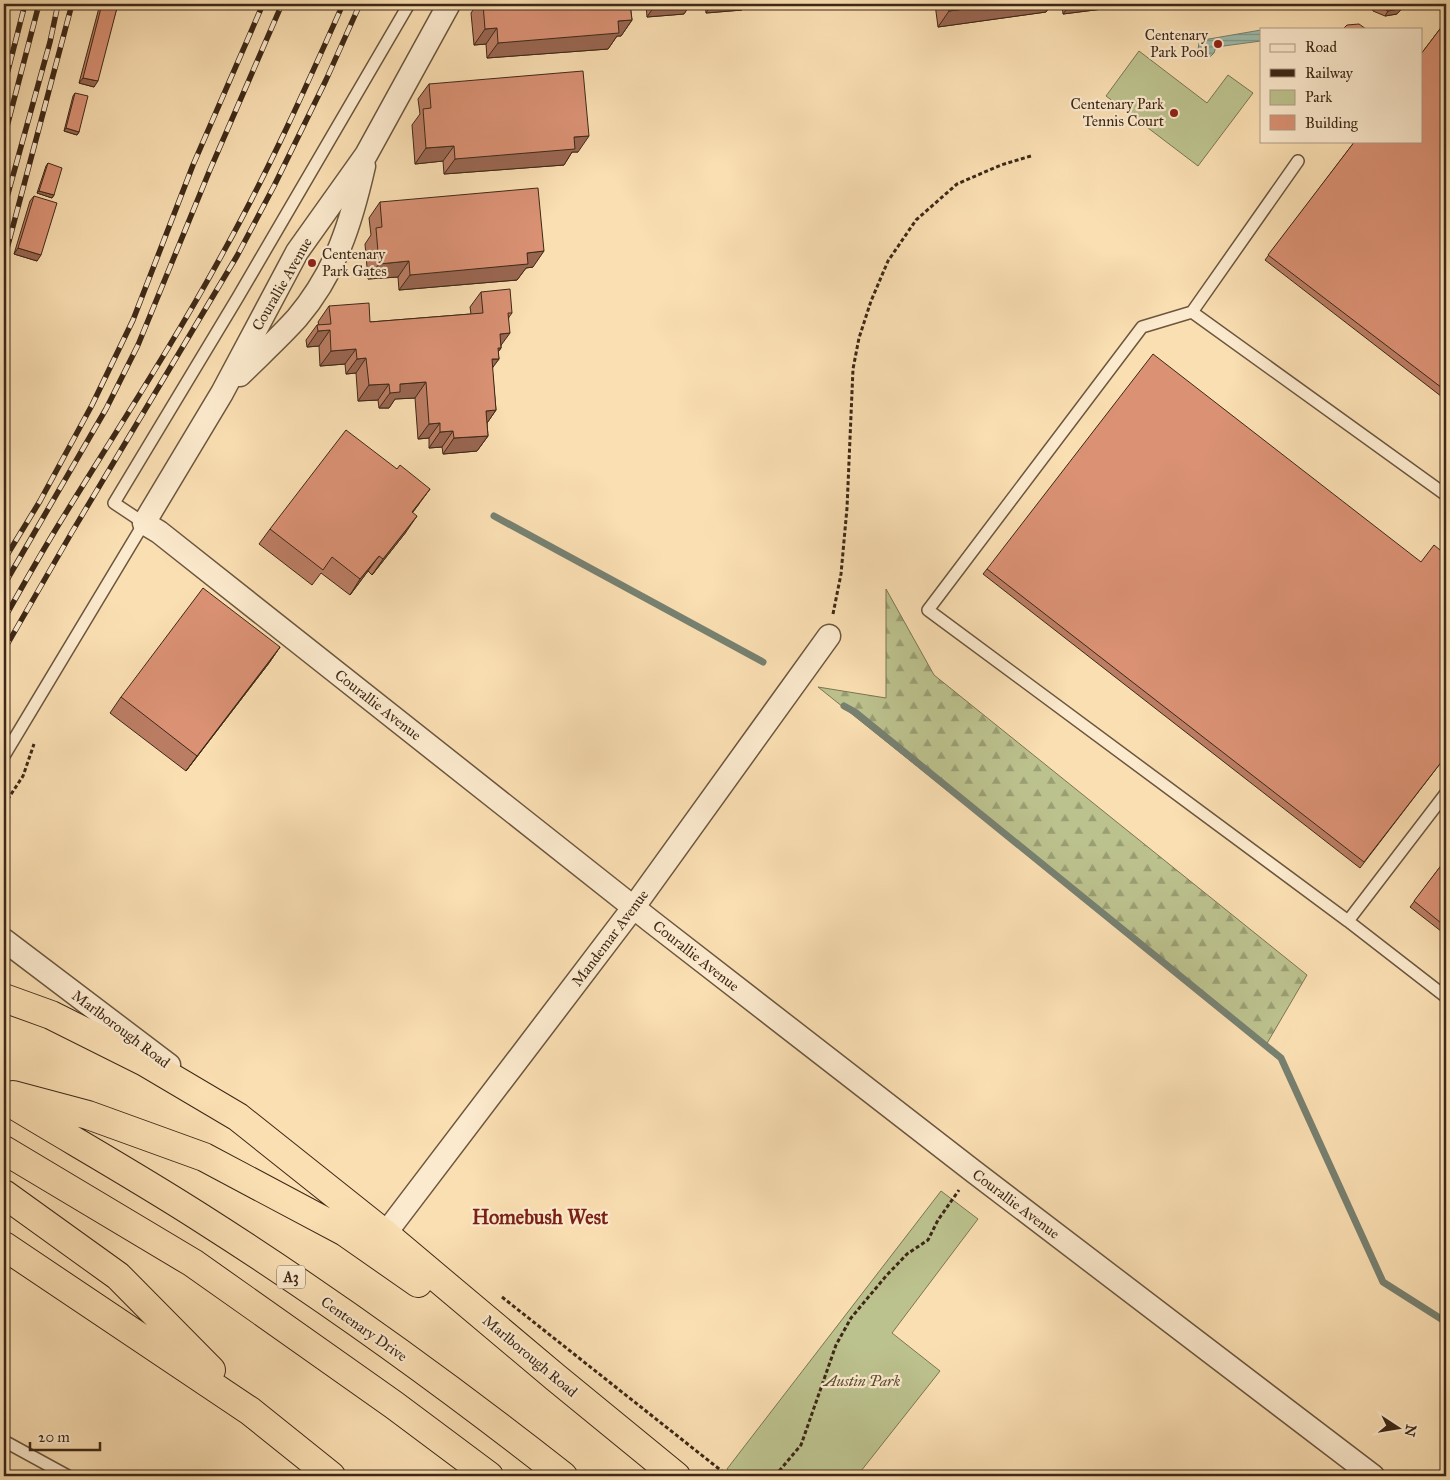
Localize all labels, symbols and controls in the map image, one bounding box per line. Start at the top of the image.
place label: Centenary Park Pool [1145,26,1209,61]
legend [1260,28,1422,142]
marker: Centenary Park Pool [1212,38,1224,50]
text: Road [1305,38,1337,56]
text: Railway [1305,64,1354,82]
text: Park [1305,88,1332,106]
place label: Centenary Park Tennis Court [1070,95,1165,130]
marker: Centenary Park Tennis Court [1168,107,1180,119]
text: Building [1305,114,1359,132]
street label: Courallie Avenue [248,234,316,334]
place label: Centenary Park Gates [322,245,387,280]
marker: Centenary Park Gates [306,257,318,269]
street label: Courallie Avenue [331,666,425,744]
street label: Mandemar Avenue [568,886,652,990]
street label: Courallie Avenue [649,917,743,995]
street label: Marlborough Road [68,986,174,1072]
street label: Courallie Avenue [969,1165,1063,1243]
district label: Homebush West [472,1205,609,1229]
road number: A3 [277,1266,305,1288]
street label: Centenary Drive [317,1293,411,1365]
street label: Marlborough Road [479,1311,581,1401]
park label: Austin Park [822,1372,900,1390]
north arrow [1372,1402,1422,1452]
scale bar [30,1420,100,1452]
text: N [1401,1423,1420,1438]
text: 20 m [38,1428,70,1446]

